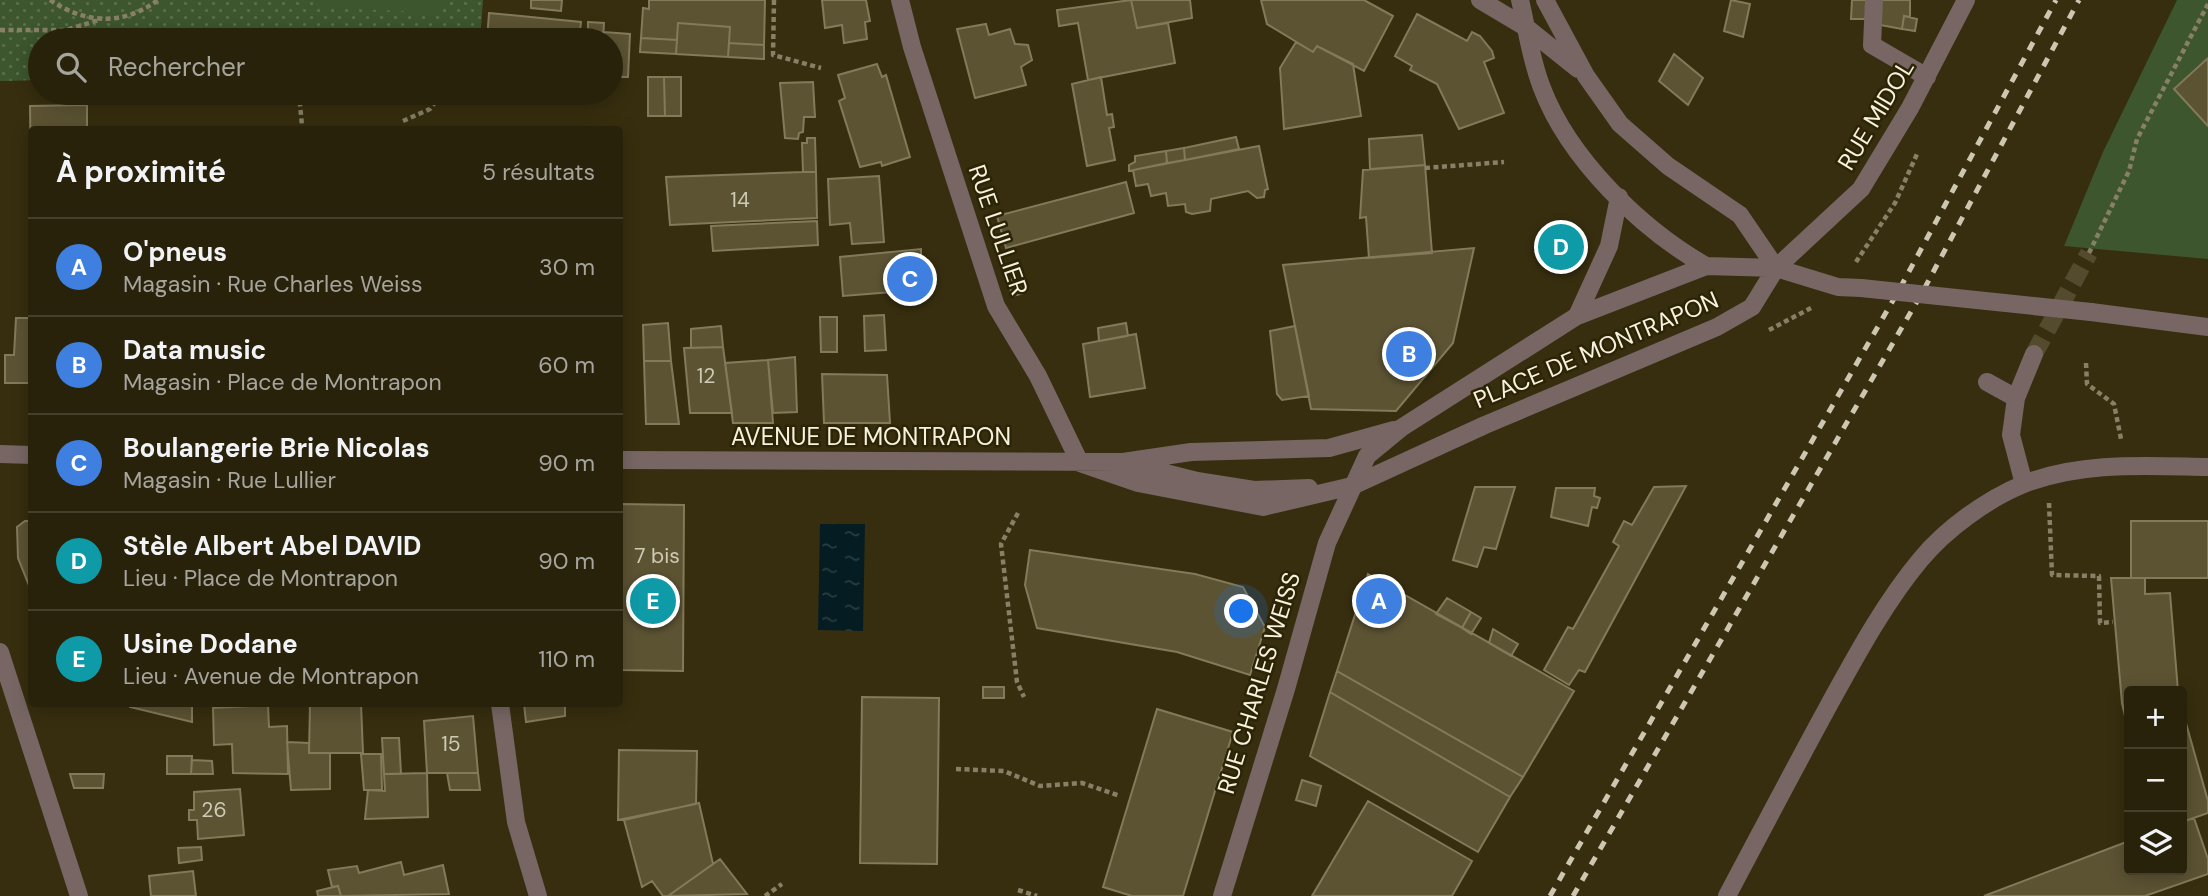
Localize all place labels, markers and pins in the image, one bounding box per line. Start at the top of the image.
pin: D [1538,221,1584,273]
pin: C [887,253,933,305]
pin: B [1386,328,1432,380]
pin: E [630,575,676,627]
pin: A [1356,575,1402,627]

